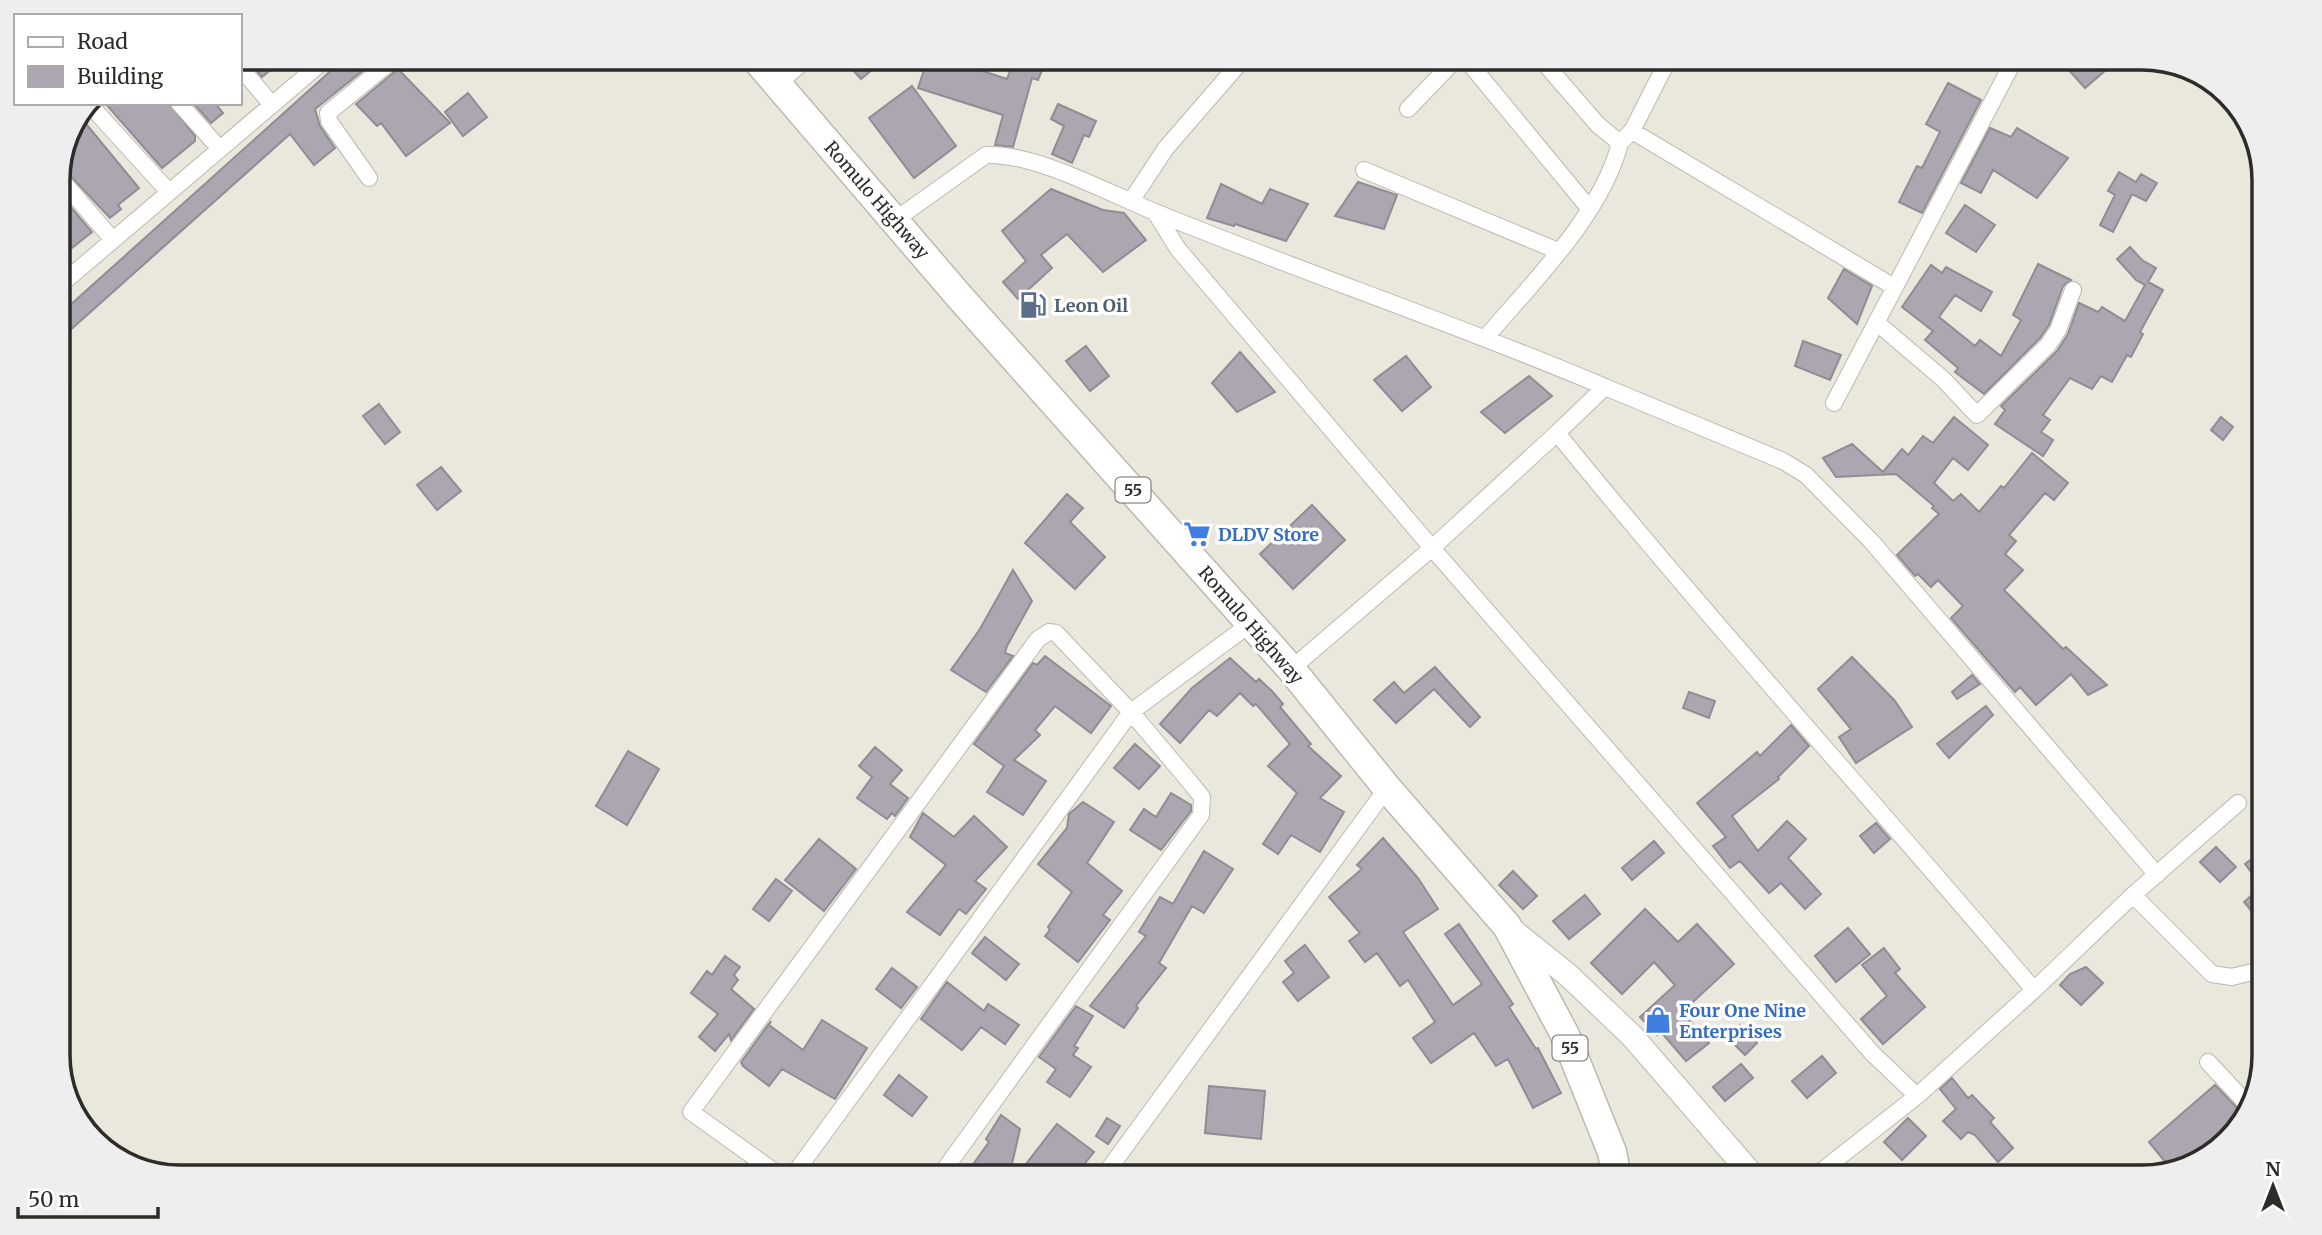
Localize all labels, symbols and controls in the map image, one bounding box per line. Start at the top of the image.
legend [14,14,242,105]
text: Road [77,28,128,55]
text: Building [77,63,164,90]
street label: Romulo Highway [819,136,935,264]
fuel station icon: Leon Oil [1018,290,1048,320]
place label: Leon Oil [1054,294,1128,317]
road number: 55 [1116,477,1150,503]
supermarket icon: DLDV Store [1182,519,1212,549]
place label: DLDV Store [1218,523,1319,546]
street label: Romulo Highway [1193,561,1309,689]
place label: Four One Nine Enterprises [1679,999,1806,1043]
shop icon: Four One Nine Enterprises [1643,1005,1673,1035]
road number: 55 [1552,1036,1588,1060]
north arrow [2238,1151,2308,1221]
text: N [2265,1157,2281,1181]
scale bar [18,1176,158,1220]
text: 50 m [28,1186,79,1213]

